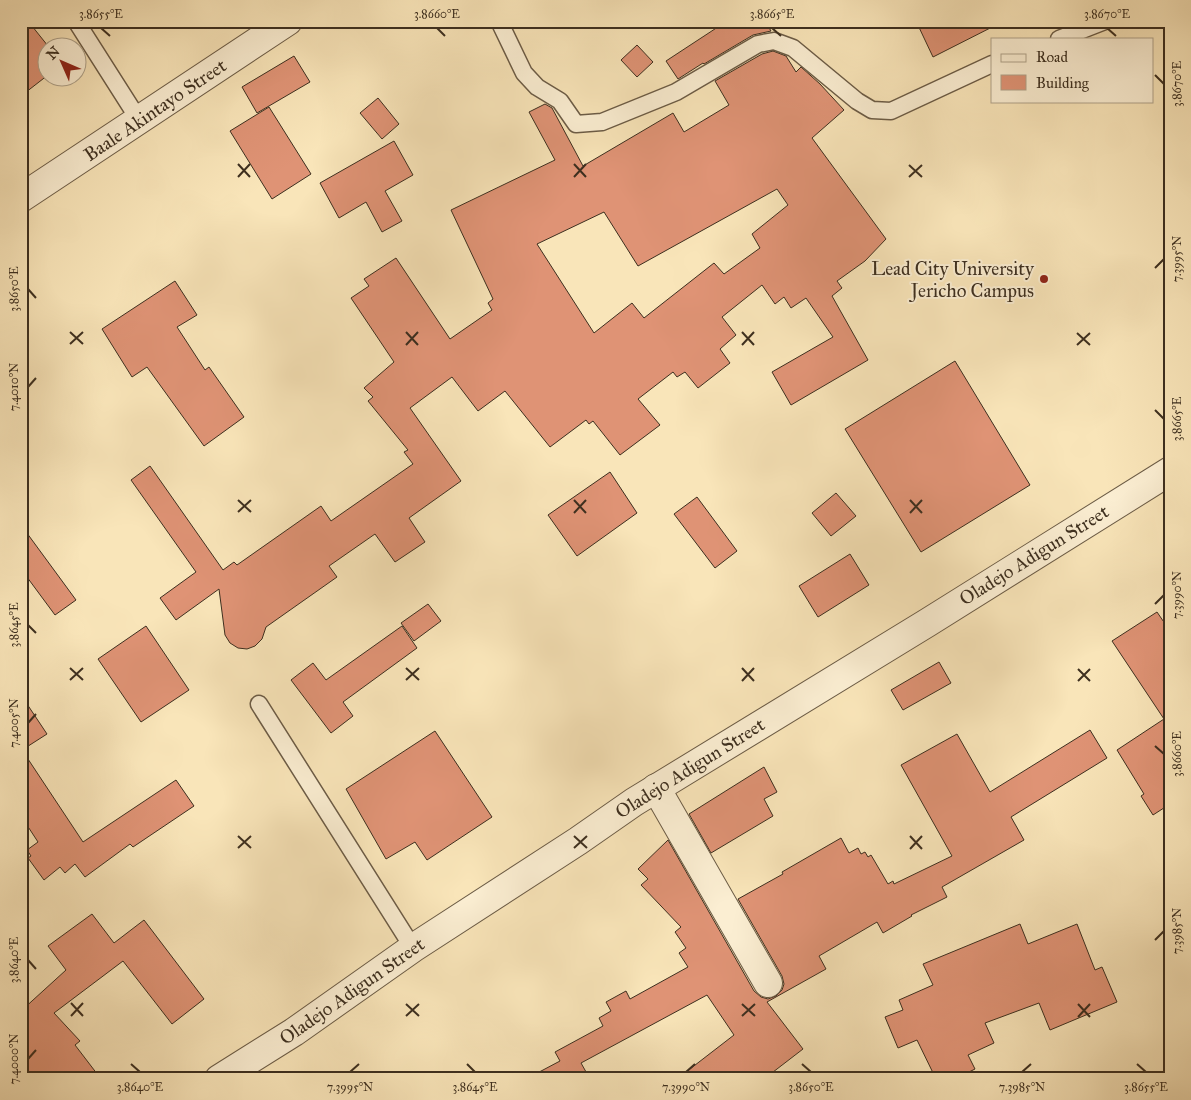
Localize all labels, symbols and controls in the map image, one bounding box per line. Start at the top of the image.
text: 3.8655°E [79,7,123,21]
text: 3.8660°E [414,7,460,21]
text: 3.8665°E [750,7,795,21]
text: 3.8670°E [1084,7,1130,21]
north arrow [38,38,88,88]
legend [991,38,1154,102]
text: N [43,43,63,63]
text: Road [1036,48,1068,66]
street label: Baale Akintayo Street [79,54,231,166]
text: 3.8670°E [1170,61,1184,107]
text: Building [1036,74,1090,92]
text: 7.3995°N [1170,236,1184,282]
place label: Lead City University Jericho Campus [871,257,1035,303]
text: 3.8650°E [7,266,21,312]
marker: Lead City University Jericho Campus [1038,273,1050,285]
text: 7.4010°N [7,363,21,411]
text: 3.8665°E [1170,396,1184,441]
street label: Oladejo Adigun Street [955,500,1114,611]
text: 7.3990°N [1170,571,1184,619]
text: 3.8645°E [7,602,21,648]
text: 7.4005°N [7,698,21,748]
street label: Oladejo Adigun Street [611,713,770,824]
text: 3.8660°E [1170,731,1184,777]
text: 7.3985°N [1170,908,1184,954]
street label: Oladejo Adigun Street [275,932,430,1051]
text: 3.8640°E [7,936,21,983]
text: 7.4000°N [7,1033,21,1085]
text: 3.8640°E [117,1080,164,1094]
text: 7.3995°N [327,1080,373,1094]
text: 3.8645°E [452,1080,498,1094]
text: 7.3990°N [662,1080,710,1094]
text: 3.8650°E [788,1080,834,1094]
text: 7.3985°N [999,1080,1045,1094]
text: 3.8655°E [1124,1080,1168,1094]

